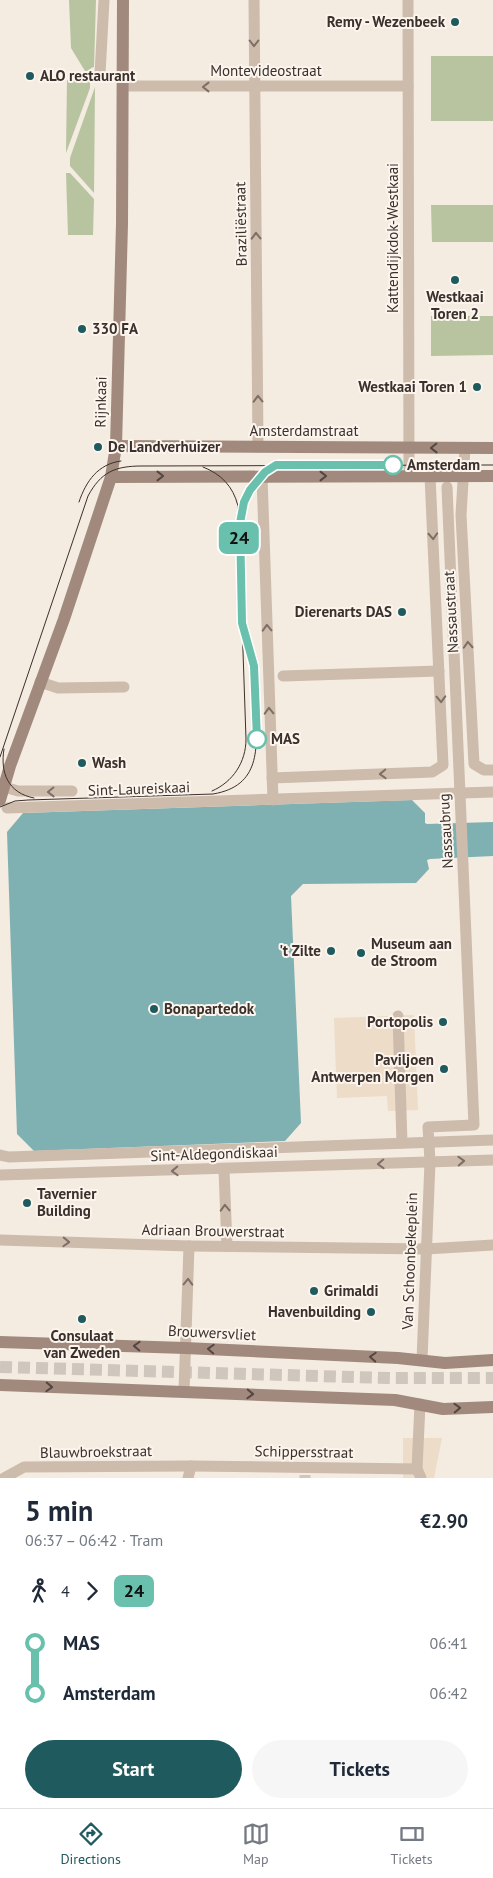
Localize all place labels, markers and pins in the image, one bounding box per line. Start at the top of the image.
place label: Remy - Wezenbeek [327,12,446,31]
marker: Remy - Wezenbeek [449,16,461,28]
place label: ALO restaurant [40,66,136,85]
marker: ALO restaurant [24,70,36,82]
marker: Westkaai Toren 2 [449,274,461,286]
place label: Westkaai Toren 2 [426,287,484,323]
place label: 330 FA [92,319,139,338]
marker: 330 FA [76,323,88,335]
place label: Westkaai Toren 1 [358,377,467,396]
marker: Westkaai Toren 1 [471,381,483,393]
place label: De Landverhuizer [108,437,221,456]
marker: De Landverhuizer [92,441,104,453]
marker: Amsterdam [383,455,403,475]
place label: Amsterdam [407,455,480,474]
place label: Dierenarts DAS [295,602,392,621]
marker: Dierenarts DAS [396,606,408,618]
marker: MAS [247,729,267,749]
place label: MAS [271,729,300,748]
place label: Wash [92,753,126,772]
marker: Wash [76,757,88,769]
place label: Museum aan de Stroom [371,934,452,970]
place label: 't Zilte [279,941,321,960]
marker: 't Zilte [325,945,337,957]
marker: Museum aan de Stroom [355,947,367,959]
place label: Bonapartedok [164,999,255,1018]
marker: Bonapartedok [148,1003,160,1015]
place label: Portopolis [367,1012,433,1031]
marker: Portopolis [437,1016,449,1028]
place label: Paviljoen Antwerpen Morgen [311,1050,434,1086]
marker: Paviljoen Antwerpen Morgen [438,1063,450,1075]
place label: Tavernier Building [37,1184,97,1220]
marker: Tavernier Building [21,1197,33,1209]
place label: Grimaldi [324,1281,378,1300]
marker: Grimaldi [308,1285,320,1297]
place label: Havenbuilding [268,1302,361,1321]
marker: Havenbuilding [365,1306,377,1318]
marker: Consulaat van Zweden [76,1313,88,1325]
place label: Consulaat van Zweden [43,1326,120,1362]

